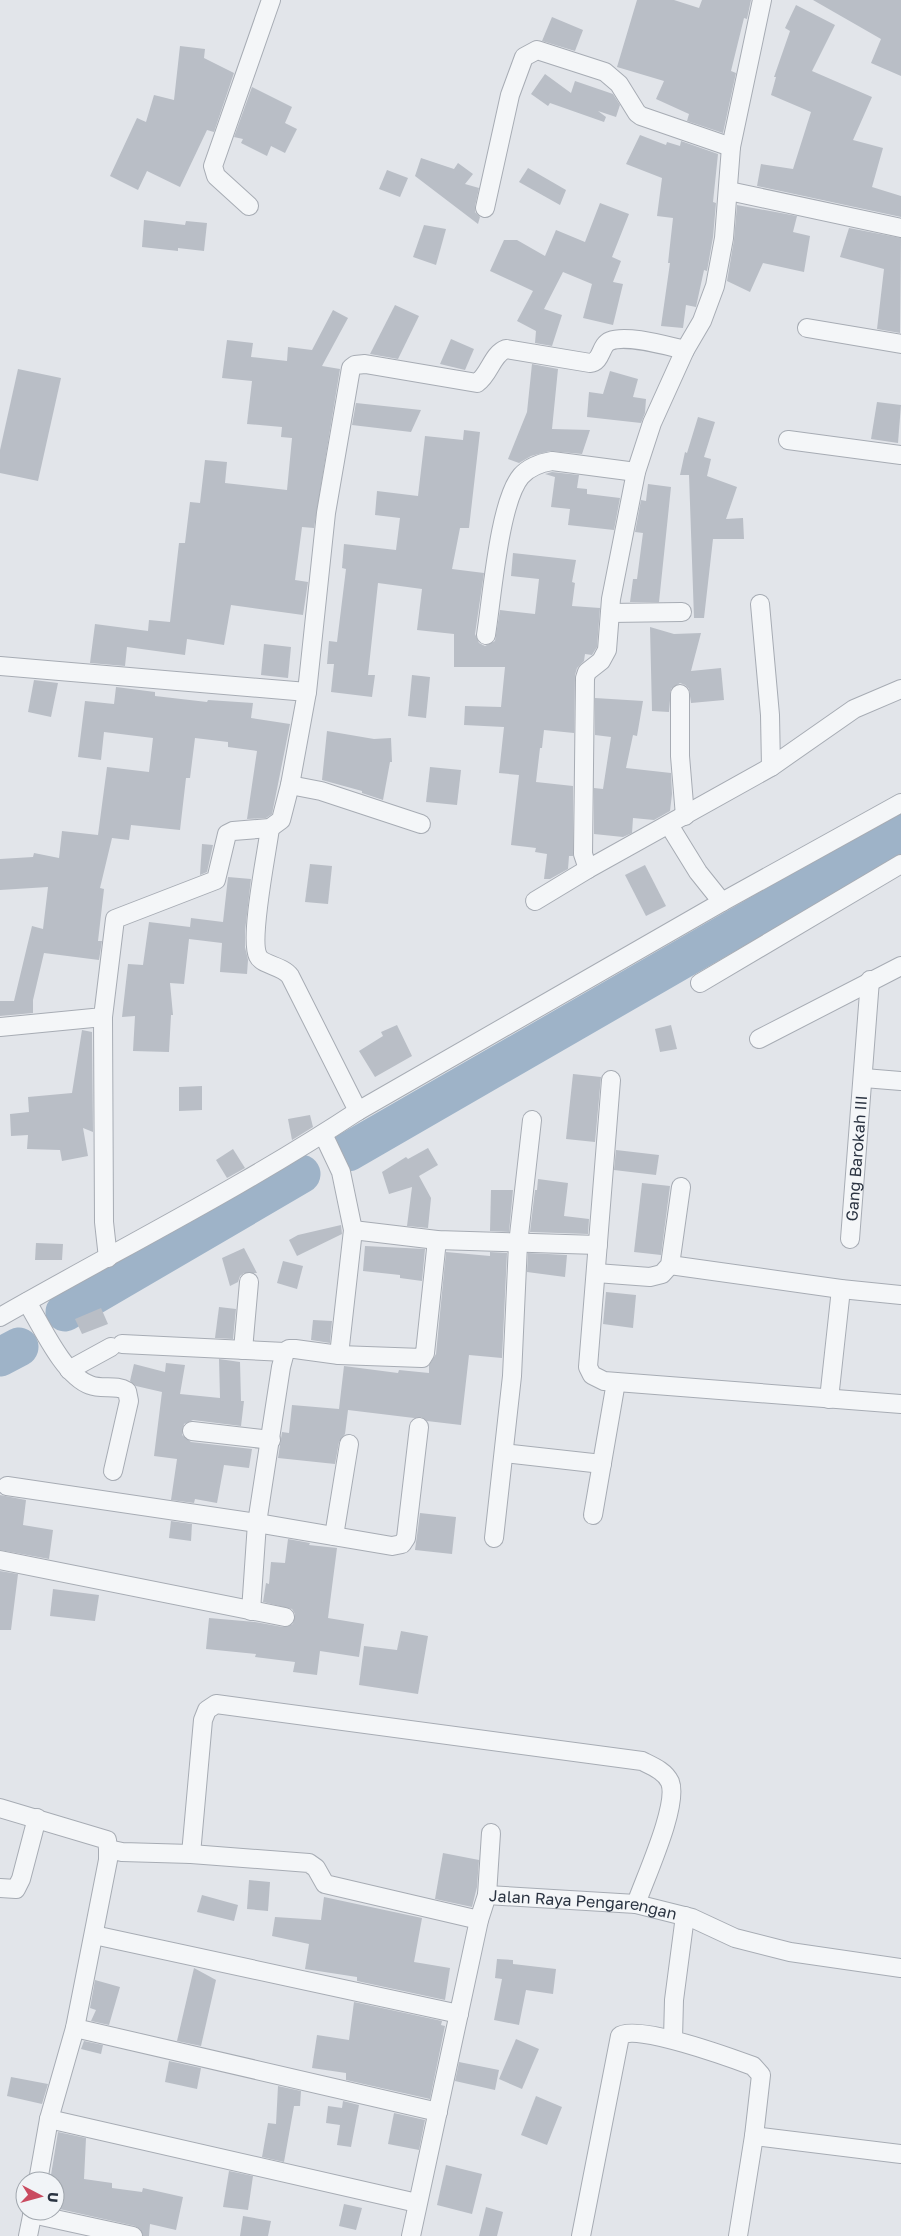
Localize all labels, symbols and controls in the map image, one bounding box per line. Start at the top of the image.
street label: Gang Barokah III [841,1094,871,1222]
street label: Jalan Raya Pengarengan [488,1885,679,1924]
north arrow [15,2171,65,2221]
text: U [44,2191,62,2203]

